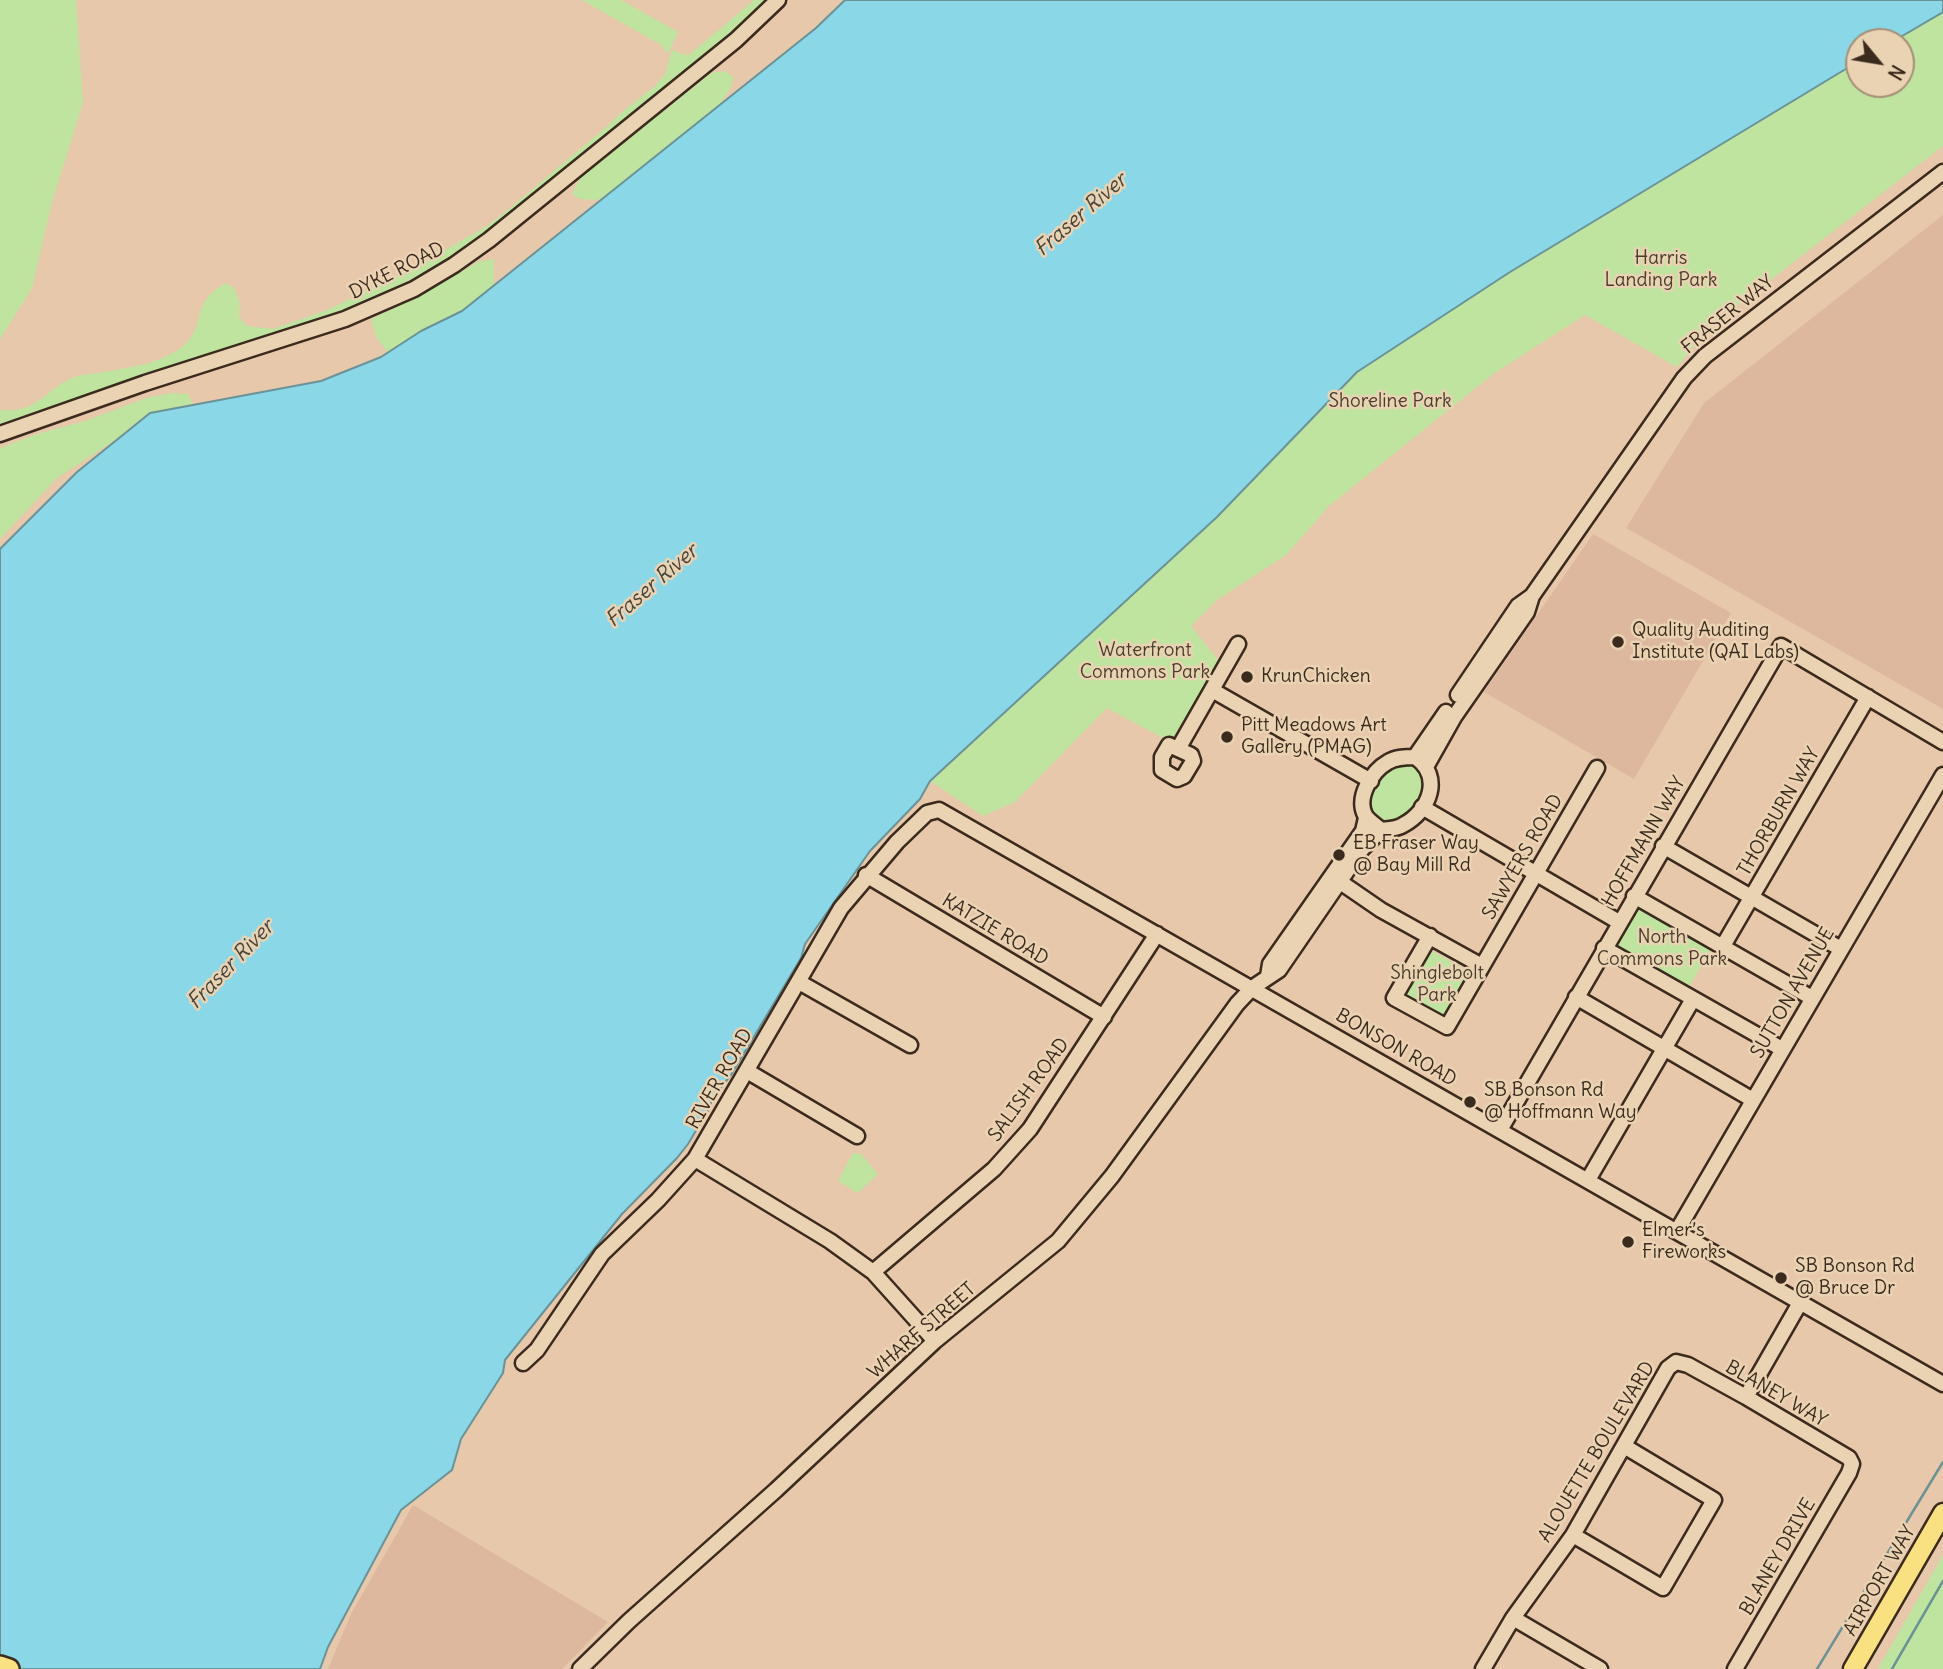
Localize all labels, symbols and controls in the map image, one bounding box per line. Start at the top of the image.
north arrow [1845,28,1915,98]
text: N [1883,61,1910,84]
water label: Fraser River [1030,168,1132,262]
street label: DYKE ROAD [346,237,448,305]
park label: Harris Landing Park [1605,248,1717,292]
street label: FRASER WAY [1677,271,1779,359]
park label: Shoreline Park [1328,391,1452,413]
water label: Fraser River [601,539,703,633]
place label: Quality Auditing Institute (QAI Labs) [1632,620,1799,664]
marker: Quality Auditing Institute (QAI Labs) [1610,634,1626,650]
park label: Waterfront Commons Park [1080,640,1210,684]
place label: KrunChicken [1261,666,1371,688]
marker: KrunChicken [1239,669,1255,685]
place label: Pitt Meadows Art Gallery (PMAG) [1241,715,1387,759]
marker: Pitt Meadows Art Gallery (PMAG) [1219,729,1235,745]
street label: THORBURN WAY [1733,744,1825,880]
street label: HOFFMANN WAY [1597,773,1691,911]
street label: SAWYERS ROAD [1478,790,1568,924]
place label: EB Fraser Way @ Bay Mill Rd [1353,833,1479,877]
marker: EB Fraser Way @ Bay Mill Rd [1331,847,1347,863]
street label: KATZIE ROAD [938,889,1052,971]
water label: Fraser River [182,915,280,1015]
street label: SUTTON AVENUE [1746,924,1840,1062]
park label: North Commons Park [1597,927,1727,971]
park label: Shinglebolt Park [1390,963,1484,1007]
street label: BONSON ROAD [1332,1004,1460,1092]
street label: RIVER ROAD [682,1025,758,1133]
street label: SALISH ROAD [984,1034,1074,1146]
place label: SB Bonson Rd @ Hoffmann Way [1484,1080,1636,1124]
marker: SB Bonson Rd @ Hoffmann Way [1462,1094,1478,1110]
place label: Elmer’s Fireworks [1642,1220,1726,1264]
marker: Elmer’s Fireworks [1620,1234,1636,1250]
place label: SB Bonson Rd @ Bruce Dr [1795,1256,1915,1300]
marker: SB Bonson Rd @ Bruce Dr [1773,1270,1789,1286]
street label: WHARF STREET [863,1278,981,1384]
street label: BLANEY WAY [1721,1356,1831,1432]
street label: ALOUETTE BOULEVARD [1534,1357,1660,1547]
street label: BLANEY DRIVE [1735,1494,1821,1620]
street label: AIRPORT WAY [1839,1522,1921,1640]

